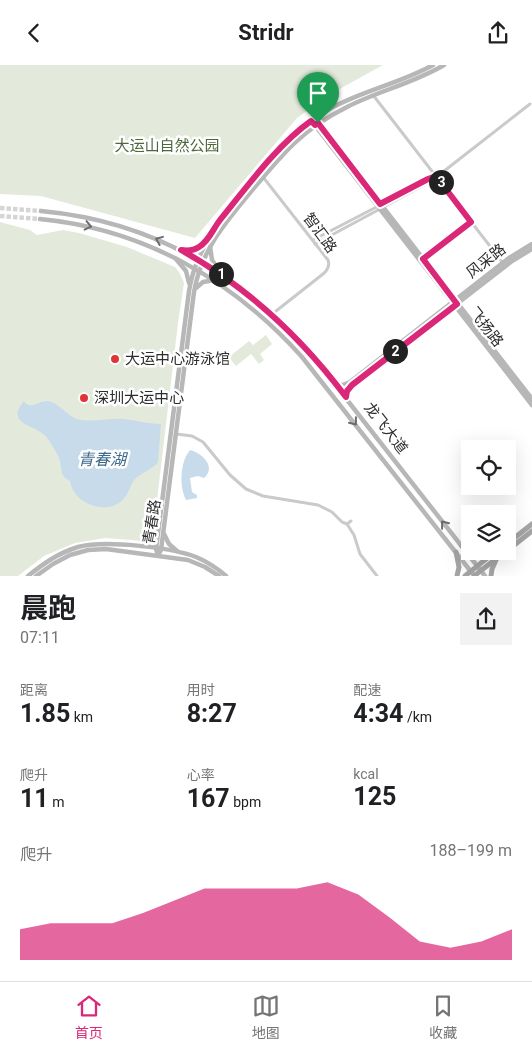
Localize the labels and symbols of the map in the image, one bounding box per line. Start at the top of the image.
pin [297,72,339,123]
park label: 大运山自然公园 [114,137,220,155]
pin: 3 [428,169,454,195]
street label: 智汇路 [299,210,341,256]
one-way arrow [84,221,93,231]
one-way arrow [155,236,163,246]
street label: 风采路 [463,240,509,282]
pin: 1 [208,261,234,287]
street label: 飞扬路 [465,304,507,350]
pin: 2 [382,339,408,363]
place label: 大运中心游泳馆 [125,350,230,368]
marker: 大运中心游泳馆 [109,353,121,365]
place label: 深圳大运中心 [94,389,184,407]
marker: 深圳大运中心 [78,392,90,404]
street label: 龙飞大道 [360,399,412,457]
one-way arrow [348,416,356,425]
water label: 青春湖 [78,450,129,469]
street label: 青春路 [140,498,164,546]
one-way arrow [441,520,450,529]

